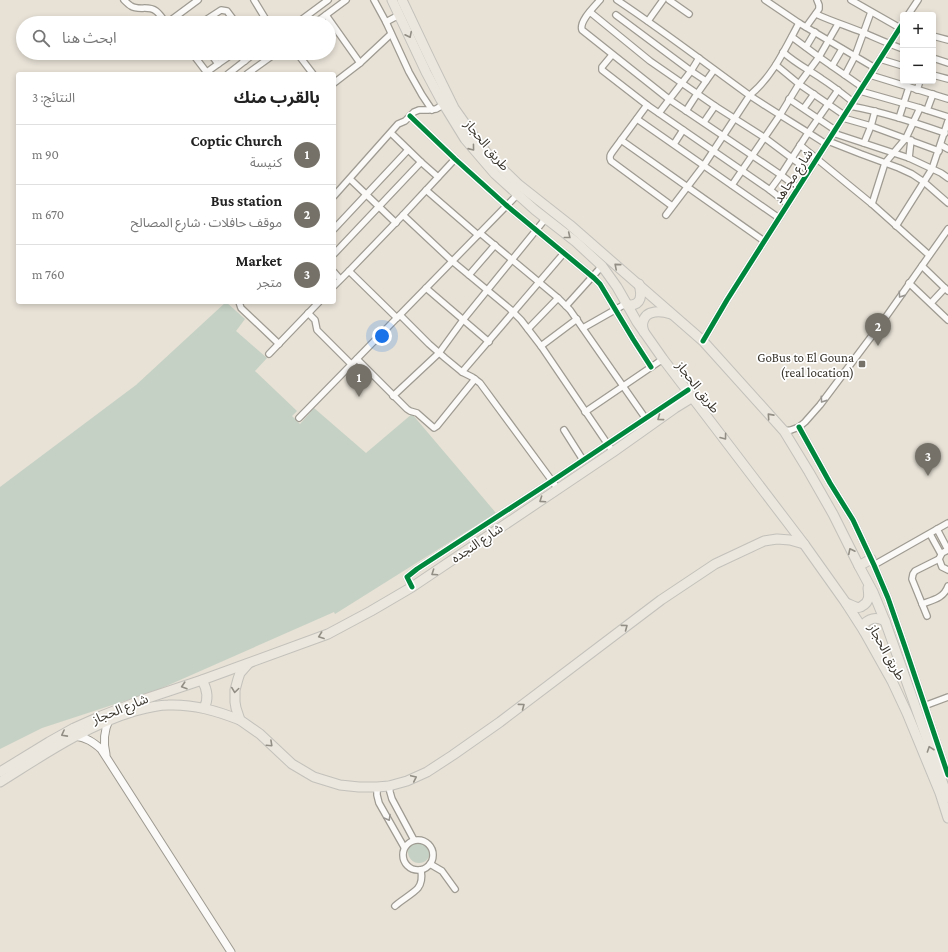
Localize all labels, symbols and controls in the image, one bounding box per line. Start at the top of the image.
map controls [900,12,936,84]
button: + [900,12,936,48]
search box [16,16,336,60]
icon: search [30,27,52,49]
text: ابحث هنا [62,30,117,46]
one-way arrow [404,31,412,39]
button: − [900,48,936,84]
text: بالقرب منك [234,88,320,107]
text: النتائج: 3 [32,90,75,105]
street label: طريق الحجاز [460,116,513,174]
text: Coptic Church [190,133,282,149]
one-way arrow [468,144,475,151]
street label: شارع مجاهد [770,146,818,207]
text: 90 m [32,147,59,162]
text: 1 [305,147,309,162]
text: كنيسة [250,155,282,170]
text: Bus station [211,193,282,209]
text: 670 m [32,207,64,222]
text: 2 [304,207,310,222]
text: موقف حافلات · شارع المصالح [131,215,282,230]
one-way arrow [564,231,571,238]
text: Market [235,253,282,269]
one-way arrow [615,263,622,270]
text: 760 m [32,267,65,282]
text: 3 [304,267,310,282]
text: متجر [257,275,282,290]
one-way arrow [899,291,906,298]
pin: 2 [865,313,891,346]
your location [372,326,392,346]
place label: GoBus to El Gouna (real location) [757,350,854,381]
street label: طريق الحجاز [672,357,723,417]
marker: GoBus to El Gouna (real location) [857,359,867,369]
pin: 1 [346,364,372,397]
one-way arrow [821,395,828,402]
one-way arrow [767,413,774,420]
one-way arrow [658,414,665,421]
one-way arrow [719,433,726,440]
pin: 3 [915,443,941,476]
one-way arrow [539,496,546,503]
street label: شارع النجده [448,520,507,568]
one-way arrow [848,547,856,555]
one-way arrow [431,568,438,575]
street label: طريق الحجاز [864,620,909,683]
one-way arrow [621,625,628,632]
one-way arrow [317,632,324,640]
one-way arrow [181,681,188,690]
one-way arrow [231,687,240,694]
street label: شارع الحجاز [89,691,151,730]
one-way arrow [518,703,525,710]
one-way arrow [61,729,68,737]
one-way arrow [265,739,273,747]
one-way arrow [927,745,935,752]
one-way arrow [410,775,418,783]
one-way arrow [383,814,390,821]

